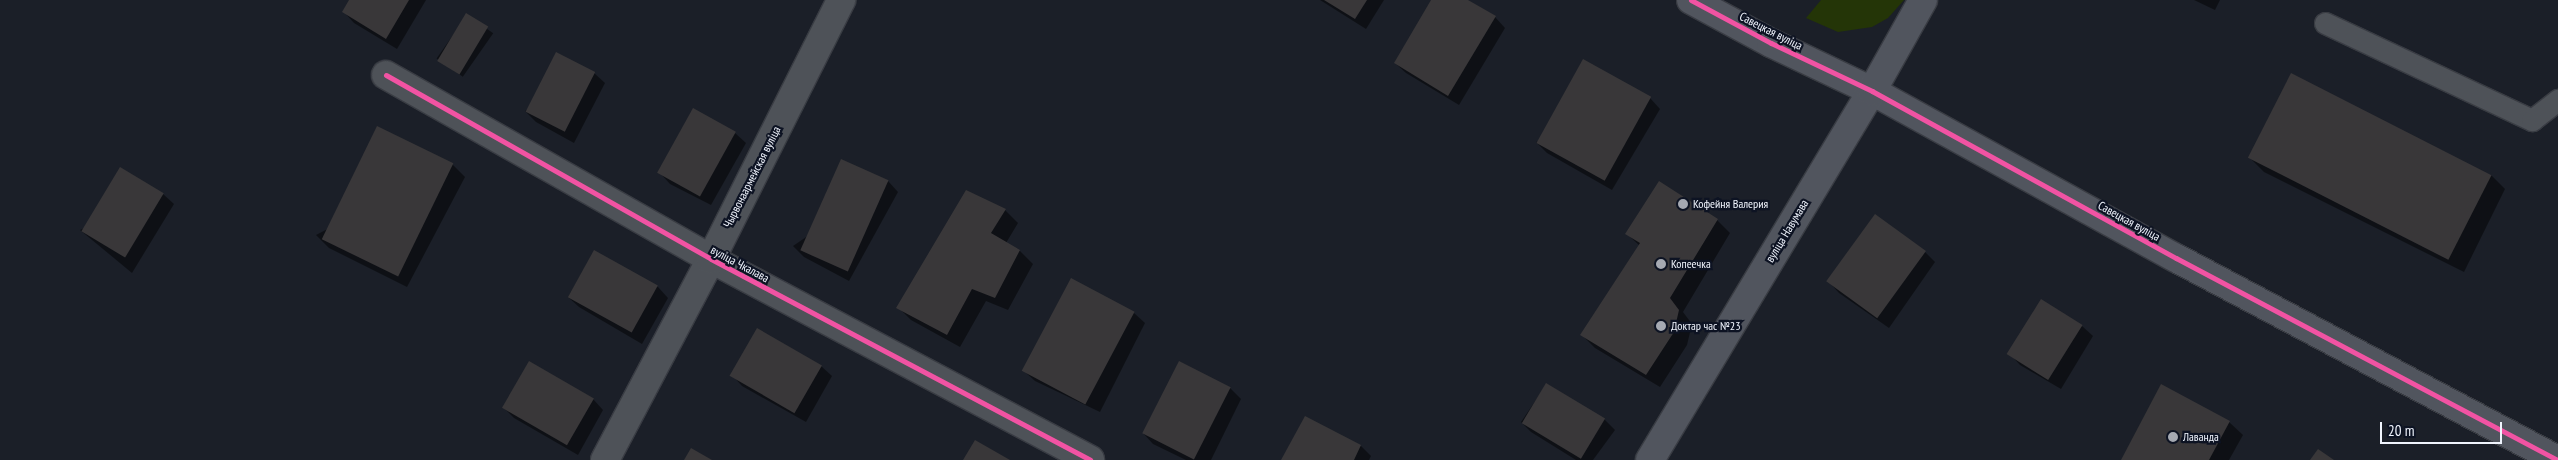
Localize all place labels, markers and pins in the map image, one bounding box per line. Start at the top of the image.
place label: Кофейня Валерия [1693,197,1768,211]
marker: Кофейня Валерия [1677,198,1689,210]
place label: Копеечка [1671,257,1711,271]
marker: Копеечка [1655,258,1667,270]
place label: Доктар час №23 [1671,319,1741,333]
marker: Доктар час №23 [1655,320,1667,332]
place label: Лаванда [2183,430,2219,444]
marker: Лаванда [2167,431,2179,443]

